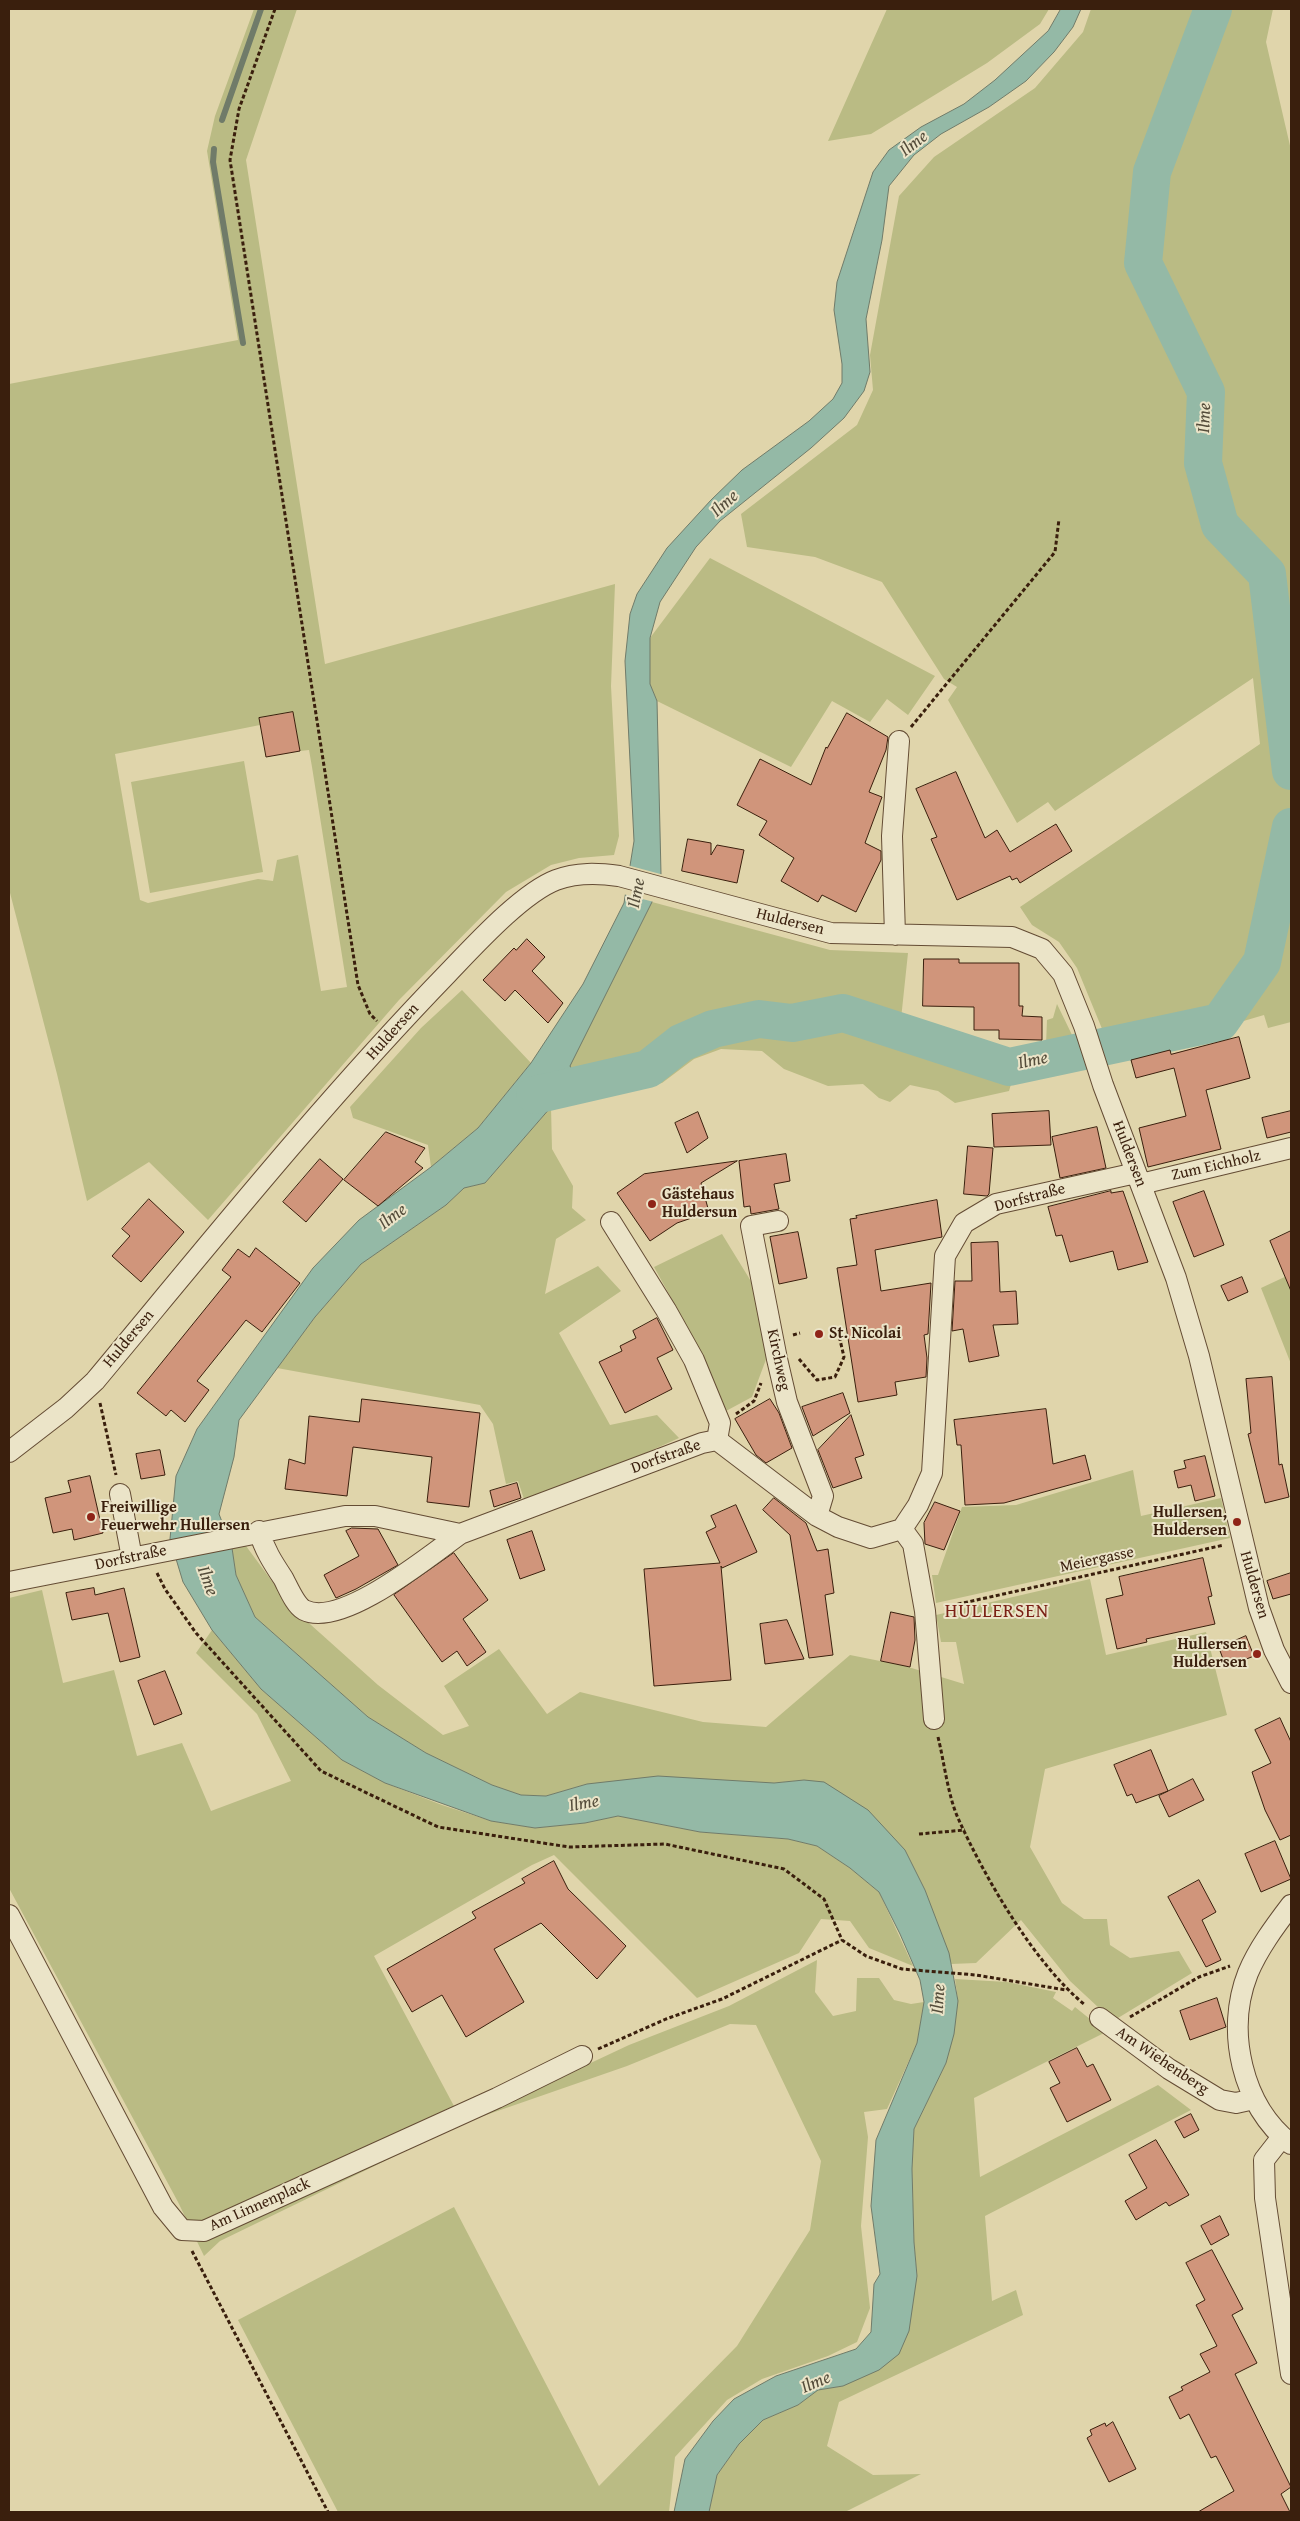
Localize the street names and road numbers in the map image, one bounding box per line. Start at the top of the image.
street label: Huldersen [754,904,826,940]
street label: Huldersen [363,1000,423,1064]
street label: Huldersen [1108,1118,1150,1190]
street label: Zum Eichholz [1170,1146,1262,1186]
street label: Dorfstraße [993,1179,1067,1217]
street label: Huldersen [99,1306,159,1372]
street label: Kirchweg [762,1327,794,1393]
street label: Dorfstraße [629,1436,703,1478]
street label: Dorfstraße [94,1541,168,1575]
street label: Meiergasse [1058,1543,1136,1577]
street label: Huldersen [1235,1549,1273,1621]
street label: Am Wiehenberg [1112,2023,1212,2099]
street label: Am Linnenplack [206,2174,314,2236]

